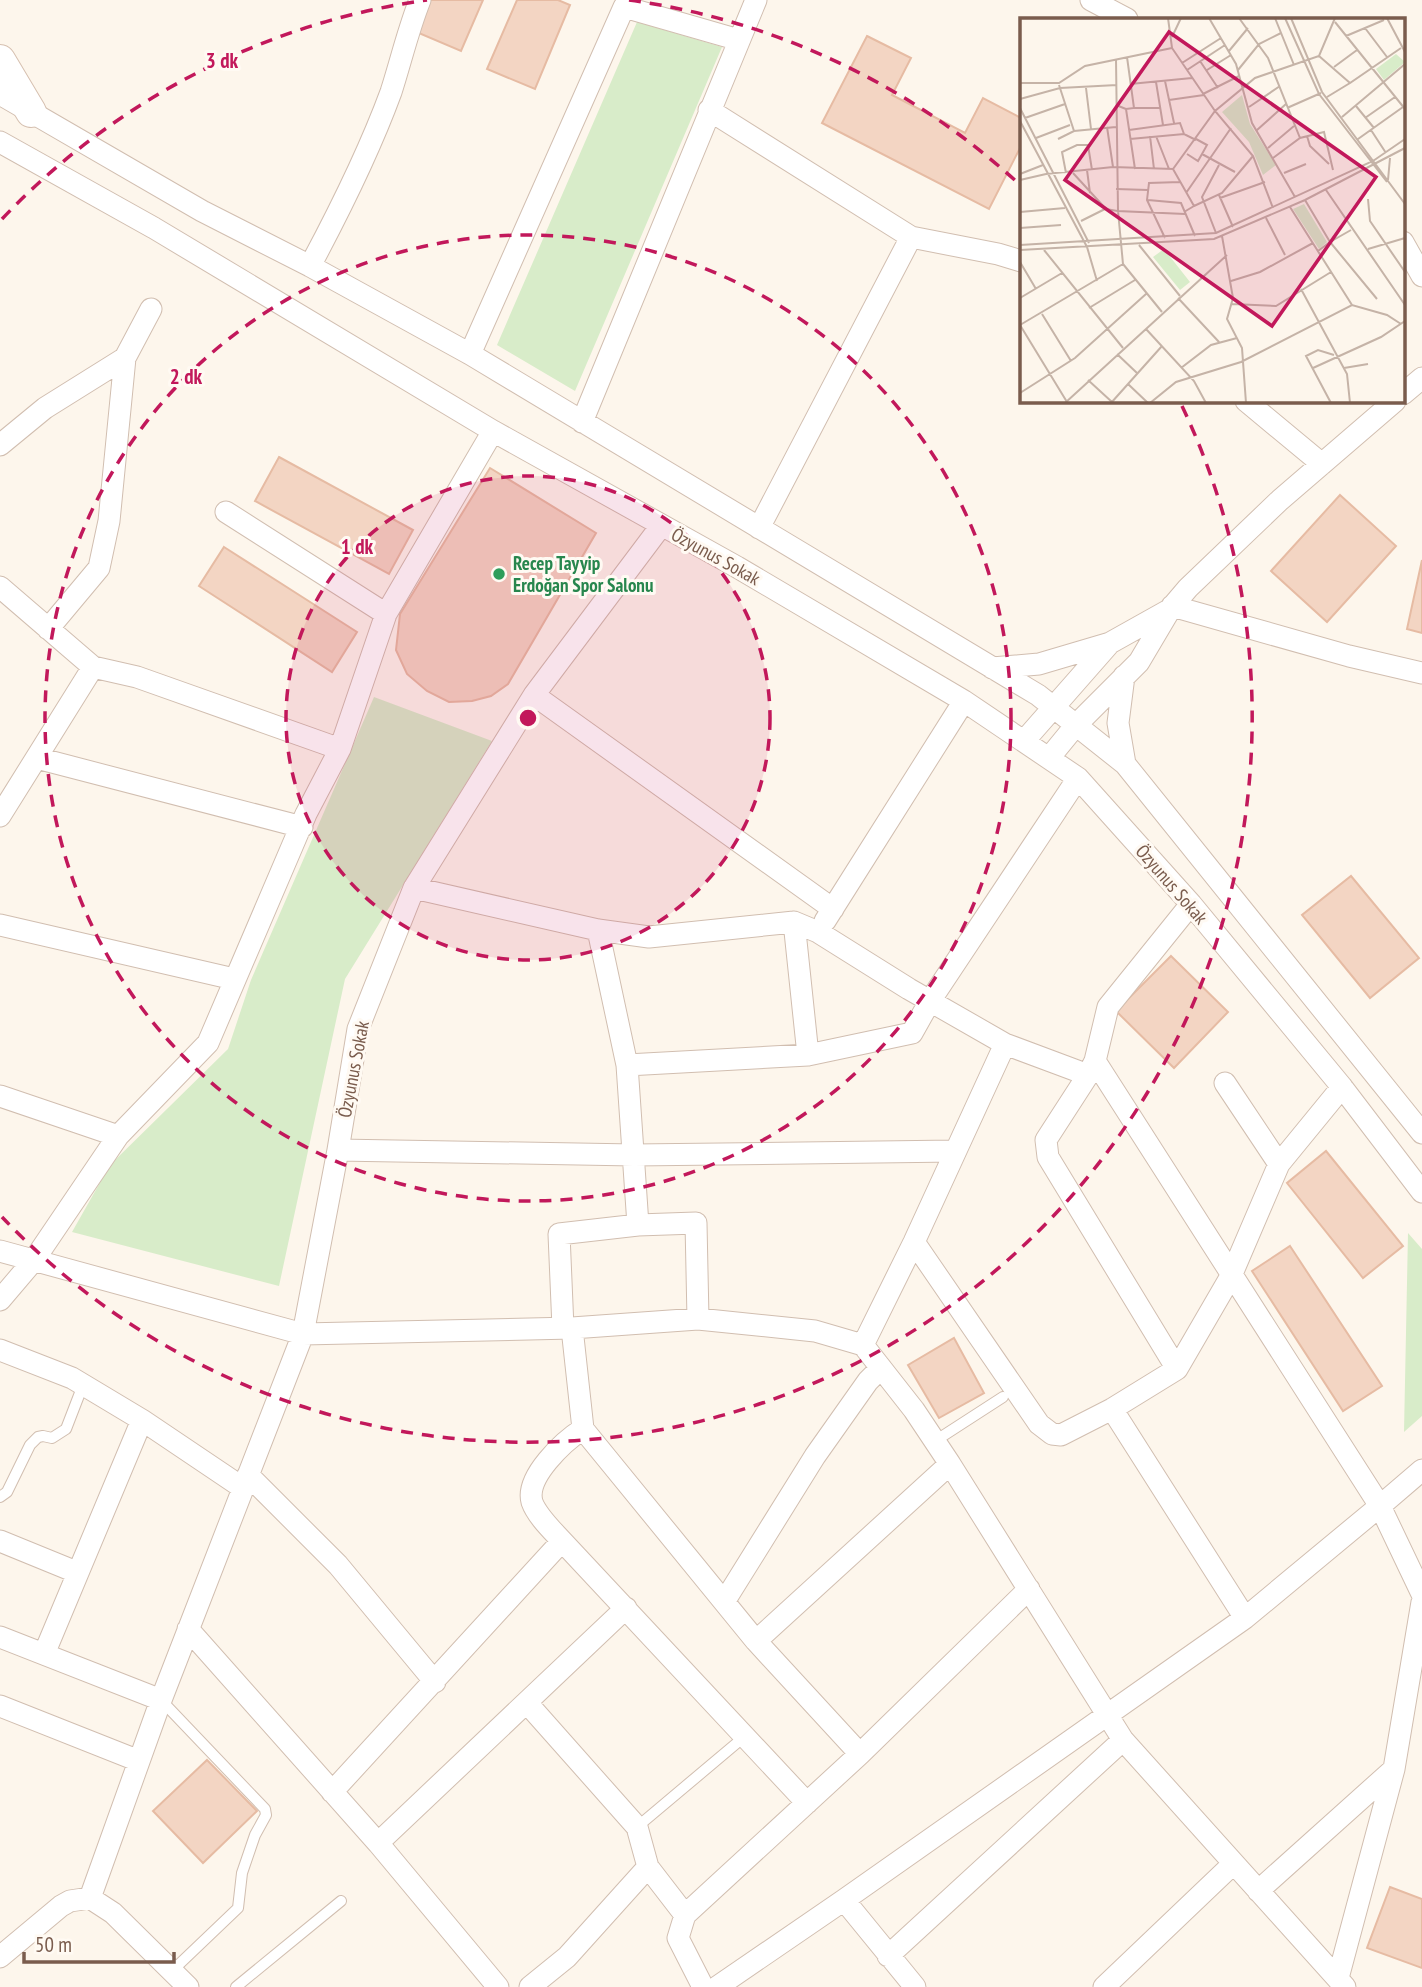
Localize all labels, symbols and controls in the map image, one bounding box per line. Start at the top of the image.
inset map [1020,18,1404,402]
text: 3 dk [206,47,239,74]
text: 2 dk [170,363,203,390]
street label: Özyunus Sokak [667,522,765,591]
text: 1 dk [341,533,374,560]
place label: Recep Tayyip Erdoğan Spor Salonu [513,551,653,597]
marker: Recep Tayyip Erdoğan Spor Salonu [491,566,507,582]
centre of rings [516,706,540,730]
street label: Özyunus Sokak [1131,839,1214,929]
street label: Özyunus Sokak [332,1018,374,1119]
scale bar [24,1920,175,1964]
text: 50 m [35,1931,72,1958]

